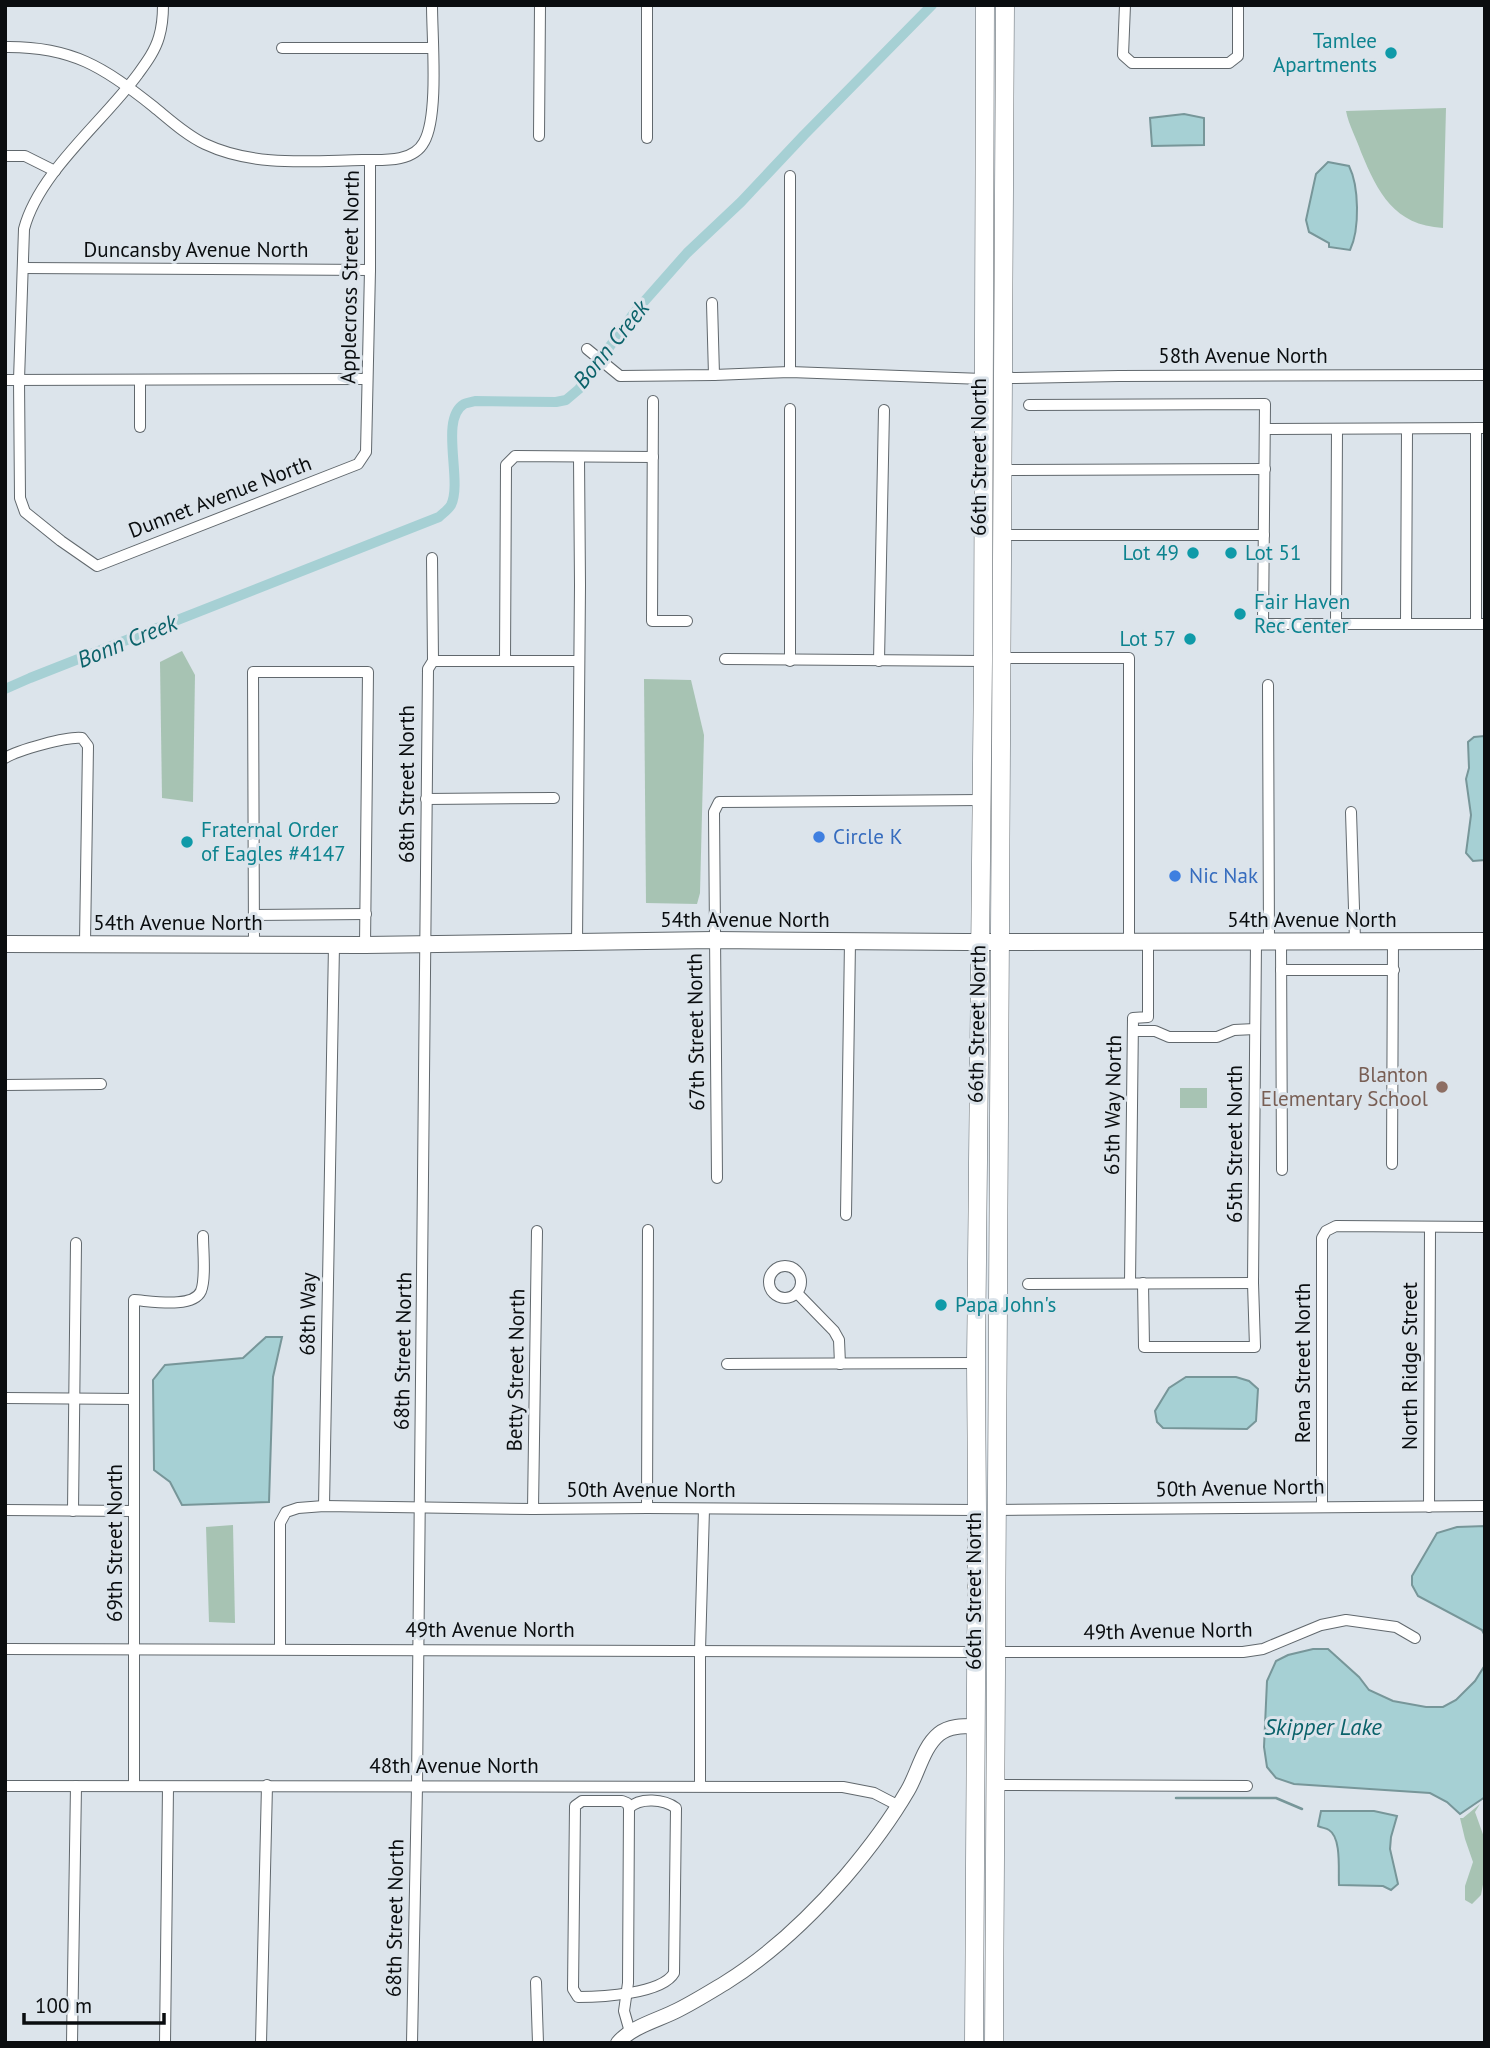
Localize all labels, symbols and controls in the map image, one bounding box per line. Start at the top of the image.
place label: Tamlee Apartments [1273,27,1377,78]
marker: Tamlee Apartments [1383,45,1399,61]
street label: Applecross Street North [334,170,365,384]
street label: Duncansby Avenue North [84,236,308,263]
water label: Bonn Creek [566,292,656,394]
street label: 58th Avenue North [1158,342,1328,369]
street label: 66th Street North [965,378,992,536]
street label: Dunnet Avenue North [125,449,315,544]
place label: Lot 49 [1123,539,1179,566]
place label: Lot 51 [1245,539,1302,566]
marker: Lot 49 [1185,545,1201,561]
marker: Lot 51 [1223,545,1239,561]
place label: Fair Haven Rec Center [1254,588,1350,639]
marker: Fair Haven Rec Center [1232,606,1248,622]
water label: Bonn Creek [73,607,183,674]
place label: Lot 57 [1120,625,1176,652]
marker: Lot 57 [1182,631,1198,647]
street label: 68th Street North [393,705,420,863]
place label: Fraternal Order of Eagles #4147 [201,816,346,867]
place label: Circle K [833,823,903,850]
marker: Circle K [811,829,827,845]
marker: Fraternal Order of Eagles #4147 [179,834,195,850]
place label: Nic Nak [1189,862,1258,889]
marker: Nic Nak [1167,868,1183,884]
street label: 54th Avenue North [660,906,830,933]
street label: 54th Avenue North [1227,906,1397,933]
street label: 54th Avenue North [93,909,263,936]
street label: 66th Street North [962,945,991,1103]
street label: 67th Street North [681,953,710,1111]
street label: 65th Way North [1098,1035,1127,1175]
place label: Blanton Elementary School [1261,1061,1428,1112]
street label: 65th Street North [1221,1065,1248,1223]
marker: Blanton Elementary School [1434,1079,1450,1095]
street label: 68th Way [293,1272,322,1356]
street label: 68th Street North [388,1272,417,1430]
street label: North Ridge Street [1396,1282,1423,1450]
street label: Rena Street North [1289,1283,1316,1443]
street label: Betty Street North [501,1288,530,1452]
place label: Papa John's [955,1291,1056,1318]
marker: Papa John's [933,1297,949,1313]
street label: 69th Street North [101,1464,128,1622]
street label: 50th Avenue North [1155,1473,1325,1502]
street label: 50th Avenue North [566,1476,736,1503]
street label: 66th Street North [960,1512,987,1670]
street label: 49th Avenue North [405,1616,575,1643]
street label: 49th Avenue North [1083,1616,1253,1645]
water label: Skipper Lake [1264,1712,1382,1741]
street label: 48th Avenue North [369,1752,539,1779]
street label: 68th Street North [380,1839,409,1997]
scale bar [24,1982,164,2026]
text: 100 m [35,1992,92,2019]

